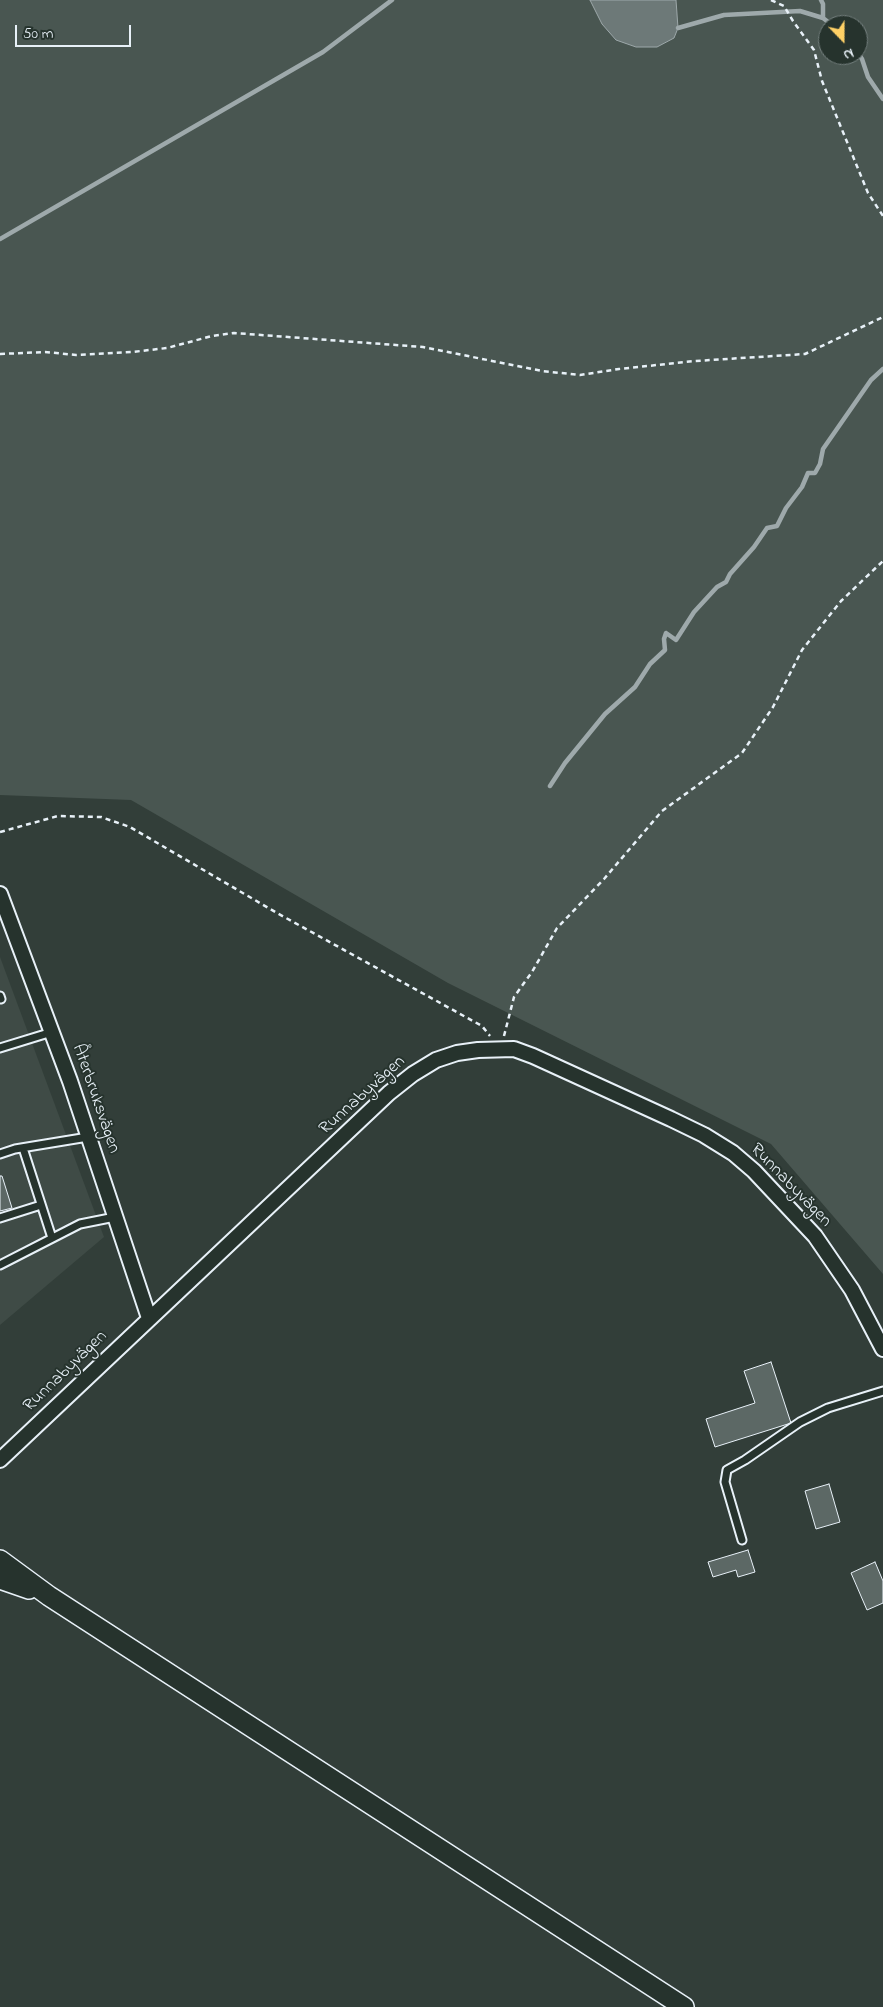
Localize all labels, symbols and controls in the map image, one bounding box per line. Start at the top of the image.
scale bar [18,15,134,47]
north arrow [818,15,868,65]
text: 50 m [23,23,53,45]
text: N [840,42,857,65]
street label: Återbruksvägen [66,1041,124,1157]
street label: Runnabyvägen [316,1052,410,1140]
street label: Runnabyvägen [745,1140,835,1232]
street label: Runnabyvägen [20,1327,112,1417]

